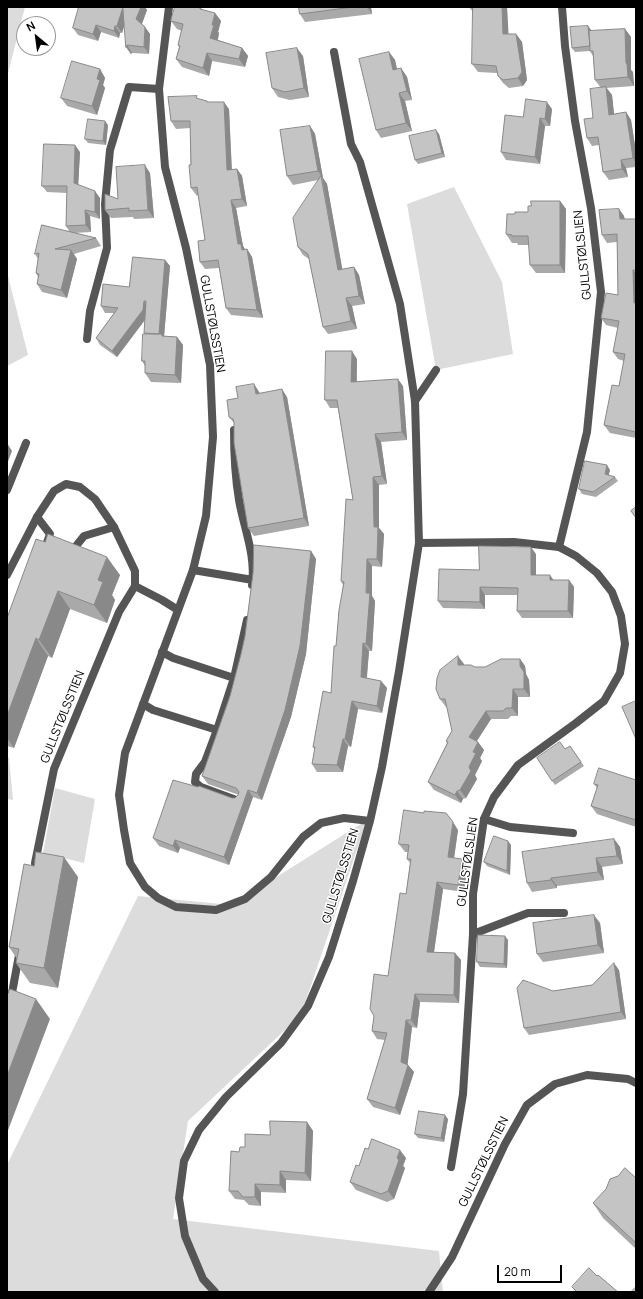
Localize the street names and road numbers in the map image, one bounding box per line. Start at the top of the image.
street label: GULLSTØLSLIEN [571,210,595,300]
street label: GULLSTØLSSTIEN [196,274,228,374]
street label: GULLSTØLSSTIEN [38,669,88,765]
street label: GULLSTØLSLIEN [455,816,481,908]
street label: GULLSTØLSSTIEN [320,827,362,925]
street label: GULLSTØLSSTIEN [456,1115,512,1209]

